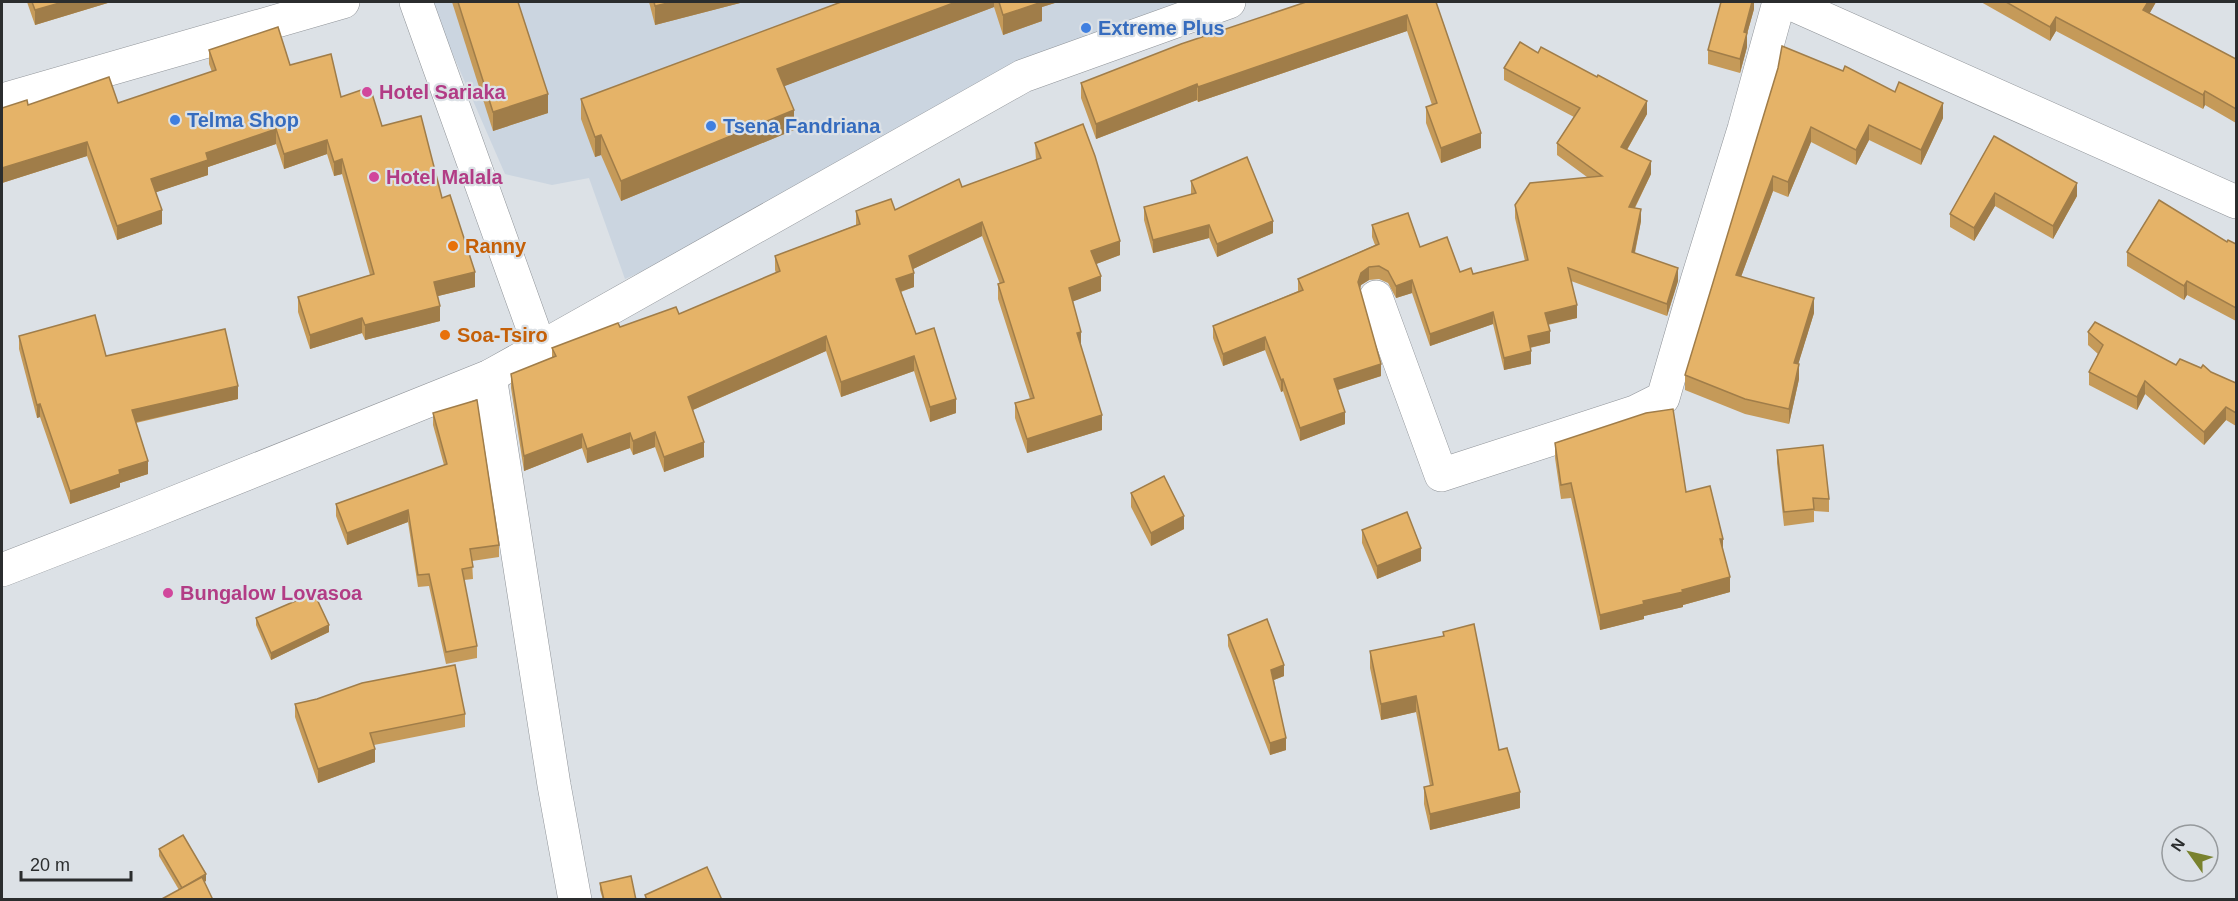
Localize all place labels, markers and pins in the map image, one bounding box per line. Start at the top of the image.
place label: Extreme Plus [1098,17,1225,39]
marker: Extreme Plus [1079,21,1093,35]
place label: Hotel Sariaka [379,81,507,103]
marker: Hotel Sariaka [360,85,374,99]
place label: Telma Shop [187,109,299,131]
marker: Telma Shop [168,113,182,127]
place label: Tsena Fandriana [723,115,881,137]
marker: Tsena Fandriana [704,119,718,133]
place label: Hotel Malala [386,166,504,188]
marker: Hotel Malala [367,170,381,184]
place label: Ranny [465,235,527,257]
marker: Ranny [446,239,460,253]
place label: Soa-Tsiro [457,324,548,346]
marker: Soa-Tsiro [438,328,452,342]
place label: Bungalow Lovasoa [180,582,363,604]
marker: Bungalow Lovasoa [161,586,175,600]

